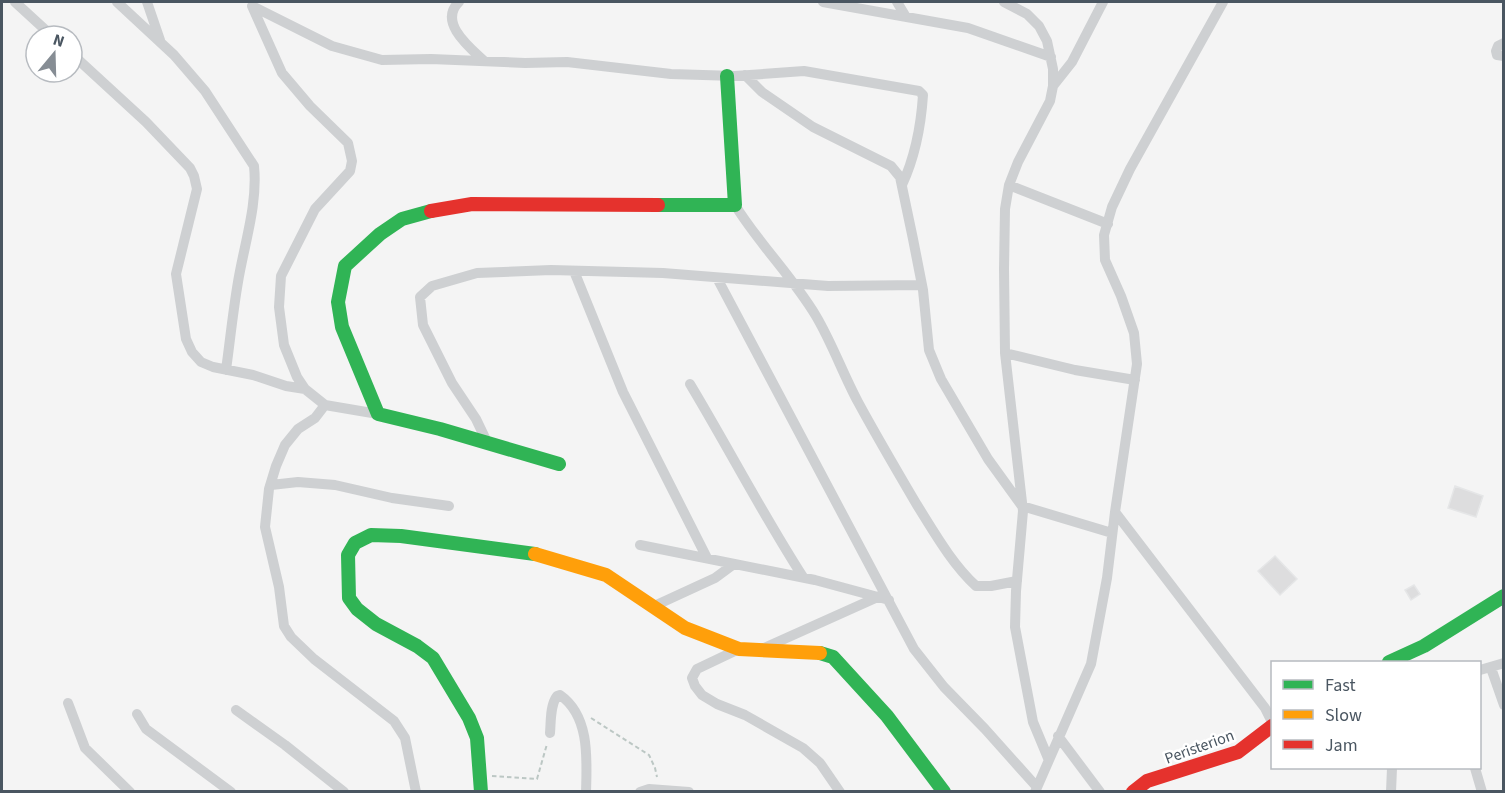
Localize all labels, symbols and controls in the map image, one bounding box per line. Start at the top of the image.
north arrow [24,24,84,84]
text: N [50,29,67,53]
legend [1271,661,1481,769]
text: Fast [1325,673,1356,698]
text: Slow [1325,703,1362,728]
street label: Peristerion [1162,724,1237,770]
text: Jam [1325,733,1358,758]

